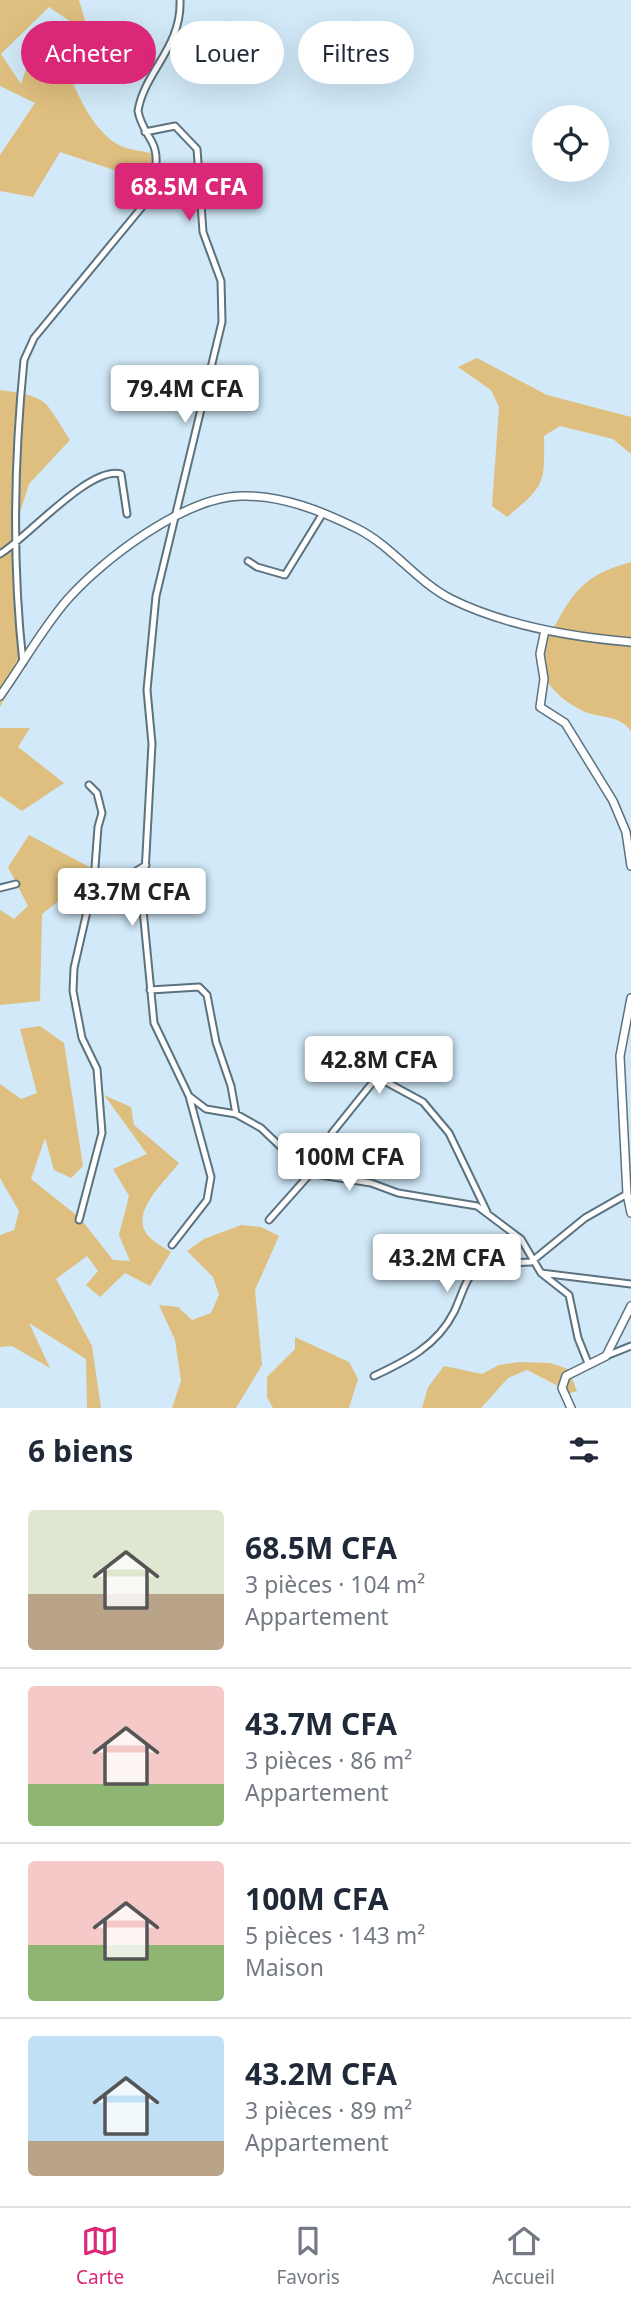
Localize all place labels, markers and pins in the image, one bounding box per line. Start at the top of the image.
pin: 68.5M CFA [109,164,269,223]
pin: 79.4M CFA [105,366,265,425]
pin: 43.7M CFA [52,869,212,928]
pin: 42.8M CFA [299,1036,459,1096]
pin: 100M CFA [277,1134,421,1193]
pin: 43.2M CFA [367,1234,527,1294]

